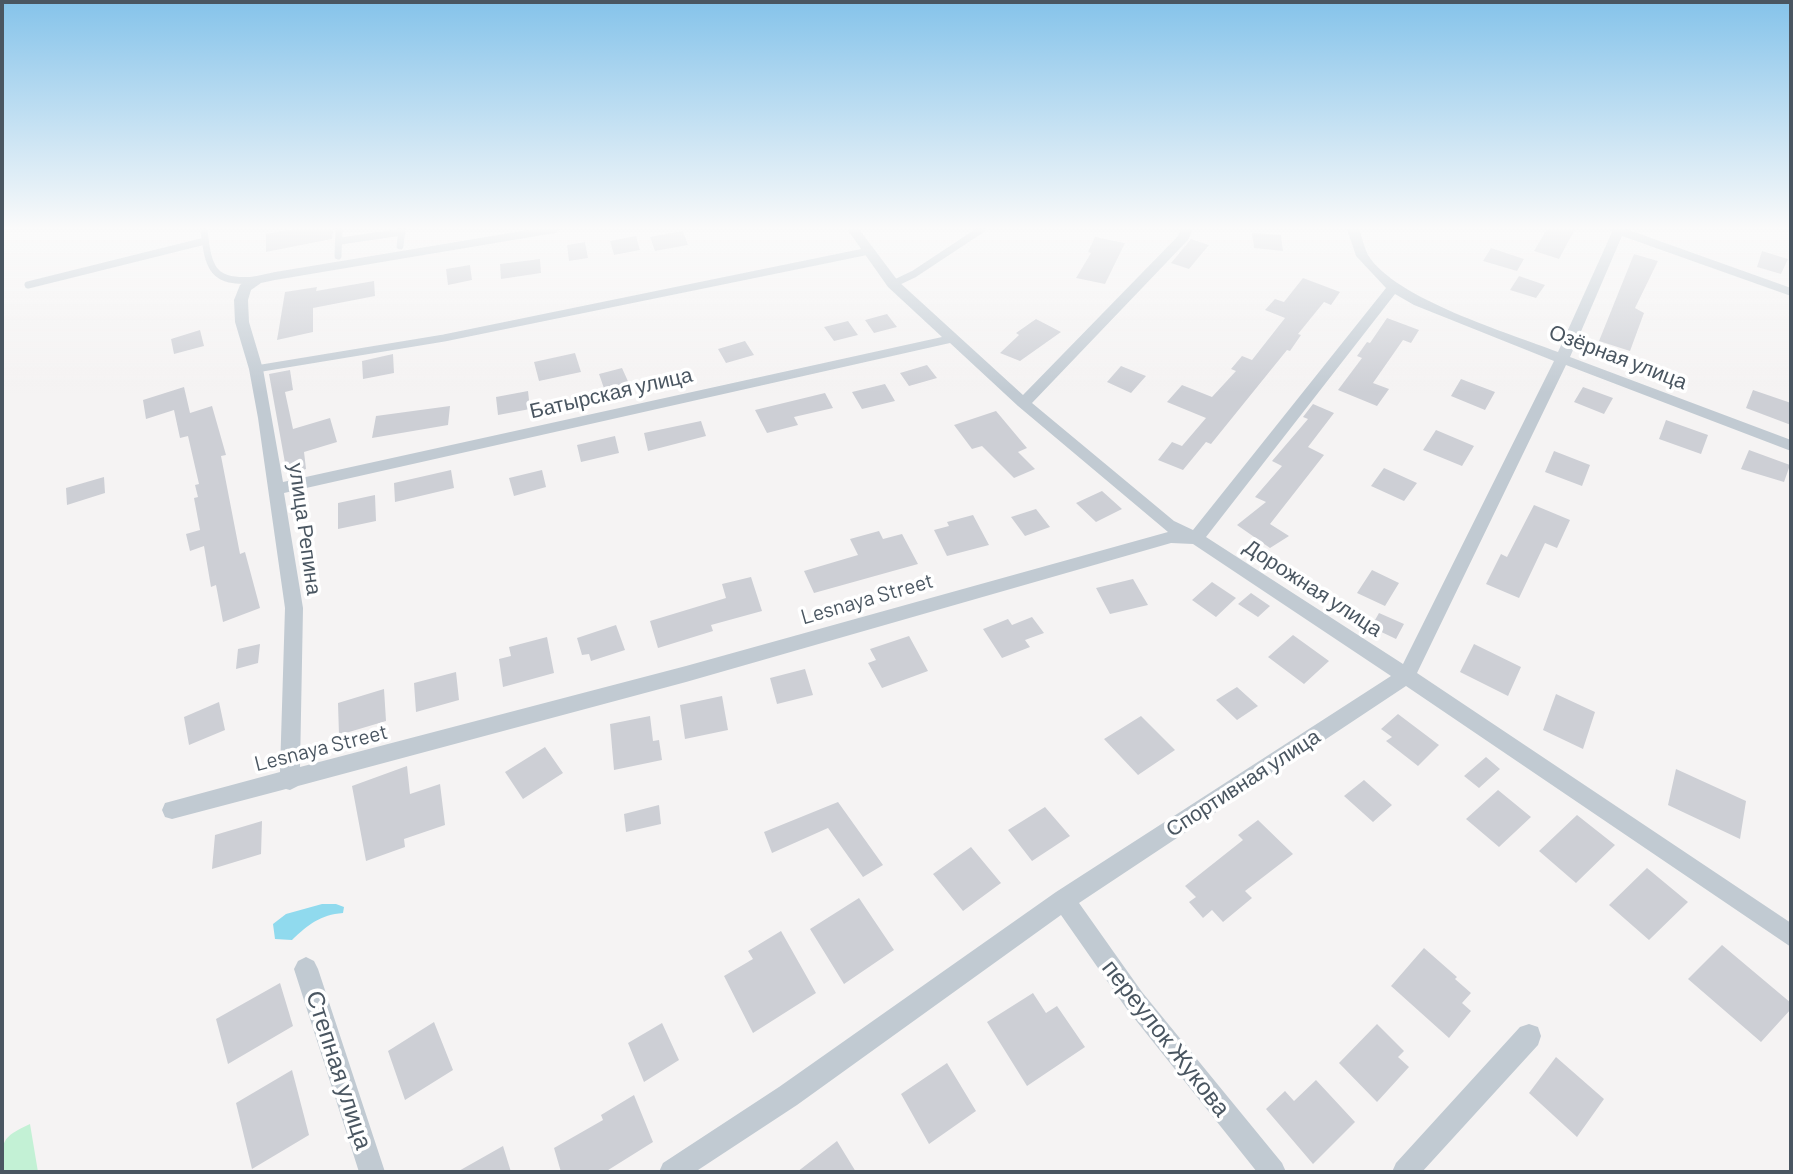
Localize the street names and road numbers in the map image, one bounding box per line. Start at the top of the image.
street label: Озёрная улица [1545,319,1691,395]
street label: Батырская улица [527,362,695,424]
street label: улица Репина [283,461,327,597]
street label: Дорожная улица [1239,534,1387,642]
street label: Lesnaya Street [798,568,936,630]
street label: Lesnaya Street [252,719,390,777]
street label: Спортивная улица [1161,724,1325,842]
street label: переулок Жукова [1096,954,1236,1122]
street label: Степная улица [300,987,378,1153]

